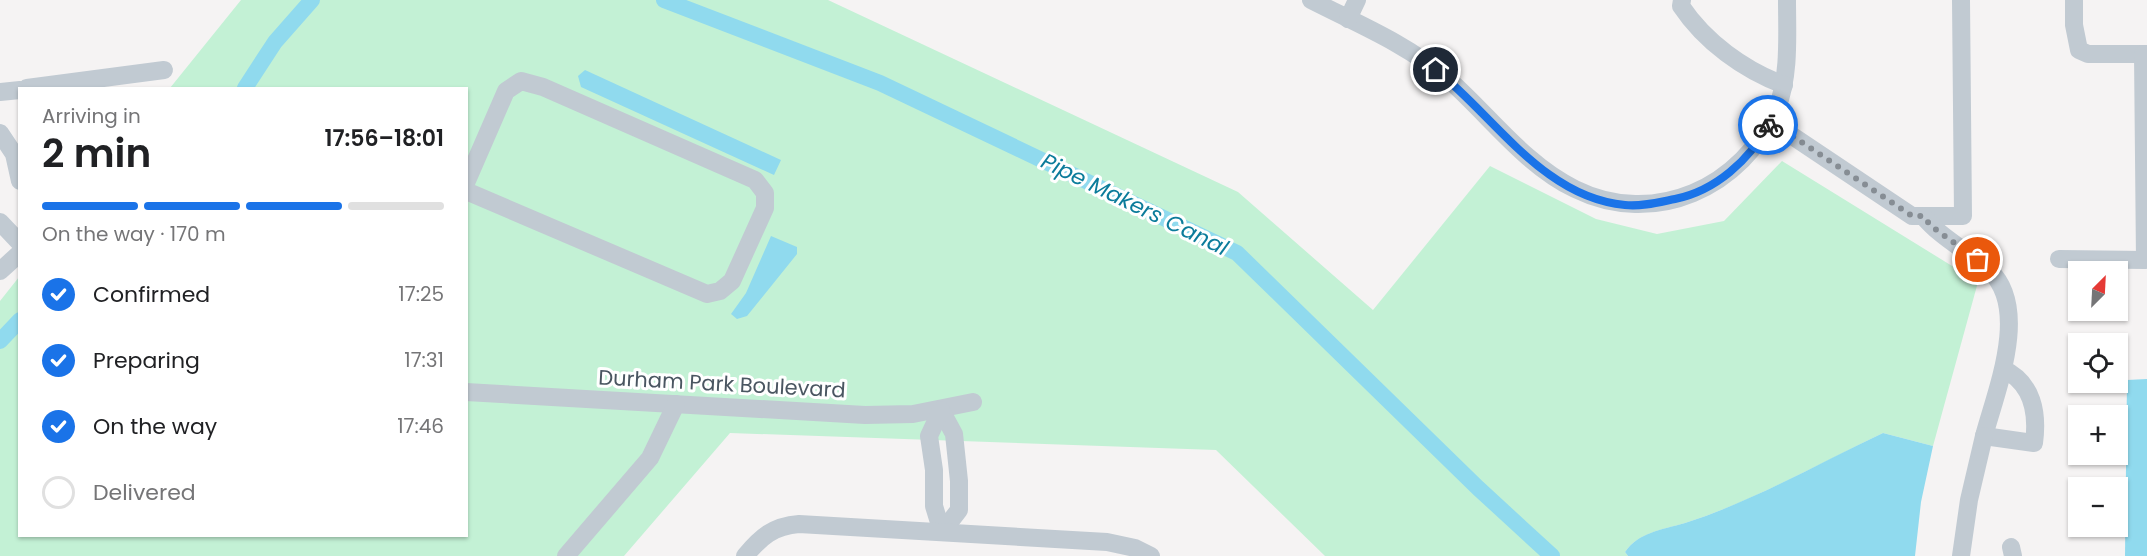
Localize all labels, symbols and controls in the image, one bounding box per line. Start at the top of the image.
pin [1410,44,1461,95]
icon: home [1419,53,1452,86]
courier [1738,95,1798,155]
text: Arriving in [42,102,141,130]
icon: bike [1752,109,1785,142]
text: 17:56–18:01 [324,123,444,154]
text: 2 min [42,126,151,181]
water label: Pipe Makers Canal [1036,146,1234,263]
text: On the way · 170 m [42,220,226,248]
pin [1952,234,2003,285]
icon: bag [1961,243,1994,276]
north arrow [2068,261,2128,321]
map controls [2068,261,2128,537]
icon: check [42,278,75,311]
text: Confirmed [93,279,210,310]
text: 17:25 [398,280,444,308]
button: locate [2068,333,2128,393]
icon: check [42,344,75,377]
text: Preparing [93,345,200,376]
text: 17:31 [404,346,444,374]
street label: Durham Park Boulevard [598,363,846,404]
button: + [2068,405,2128,465]
icon: check [42,410,75,443]
text: On the way [93,411,217,442]
text: 17:46 [397,412,444,440]
text: Delivered [93,477,196,508]
button: − [2068,477,2128,537]

